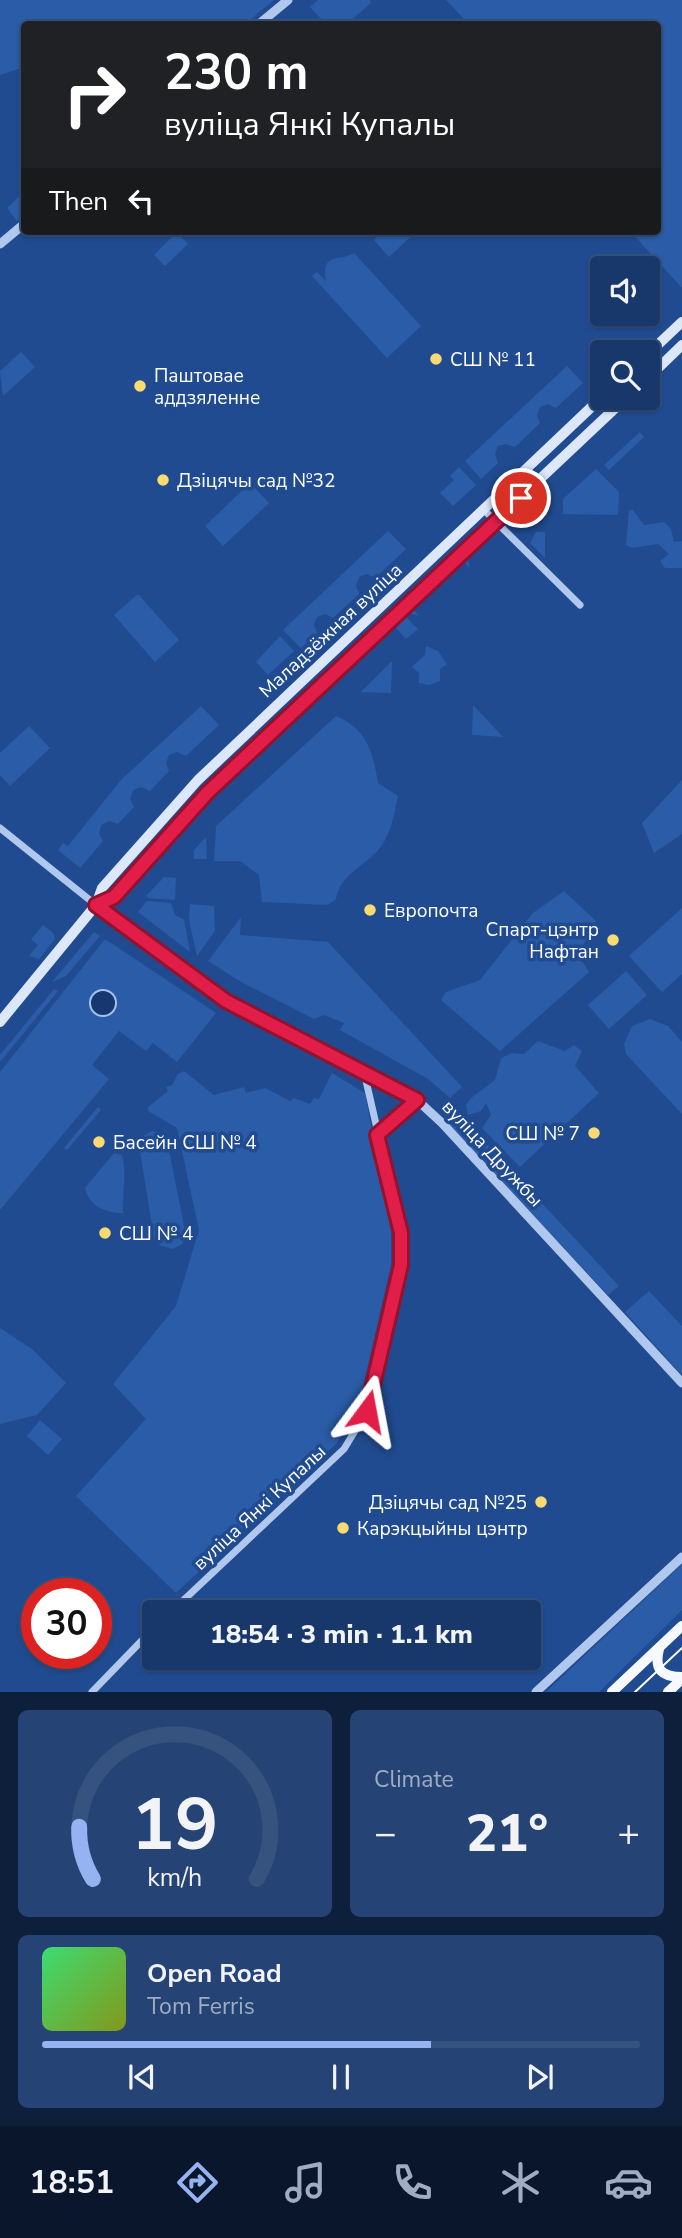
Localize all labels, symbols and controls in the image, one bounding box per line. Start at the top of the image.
text: 230 m [164,39,308,106]
icon: right [49,49,140,140]
text: вуліца Янкі Купалы [164,103,455,146]
icon: left [122,182,160,220]
text: Then [49,184,108,219]
map controls [590,256,660,410]
button: sound [590,256,660,326]
button: search [590,340,660,410]
place label: СШ № 11 [450,347,536,373]
marker: СШ № 11 [428,351,444,367]
place label: Паштовае аддзяленне [154,363,260,411]
marker: Паштовае аддзяленне [132,378,148,394]
place label: Дзіцячы сад №32 [177,468,335,494]
pin [491,468,551,528]
marker: Дзіцячы сад №32 [155,472,171,488]
icon: arrive [502,479,540,517]
street label: Маладзёжная вуліца [253,557,408,704]
place label: Европочта [384,898,479,924]
marker: Европочта [362,902,378,918]
place label: Спарт-цэнтр Нафтан [486,917,599,965]
marker: Спарт-цэнтр Нафтан [605,932,621,948]
street label: вуліца Дружбы [436,1095,549,1213]
place label: СШ № 7 [506,1121,580,1147]
marker: СШ № 7 [586,1125,602,1141]
place label: Басейн СШ № 4 [113,1130,257,1156]
marker: Басейн СШ № 4 [91,1134,107,1150]
place label: СШ № 4 [119,1221,193,1247]
marker: СШ № 4 [97,1225,113,1241]
position arrow [330,1374,404,1448]
street label: вуліца Янкі Купалы [188,1439,332,1576]
place label: Дзіцячы сад №25 [369,1490,527,1516]
marker: Дзіцячы сад №25 [533,1494,549,1510]
place label: Карэкцыйны цэнтр [357,1516,528,1542]
marker: Карэкцыйны цэнтр [335,1520,351,1536]
speed limit sign: 30 [21,1578,112,1669]
text: 18:54 · 3 min · 1.1 km [210,1617,473,1652]
text: Climate [374,1764,454,1795]
text: 19 [131,1776,219,1876]
text: 21° [466,1798,548,1869]
text: − [374,1808,397,1859]
text: + [617,1808,640,1859]
text: km/h [147,1861,203,1895]
text: Open Road [147,1956,282,1991]
text: Tom Ferris [147,1991,255,2022]
icon: previous [123,2058,161,2096]
icon: pause [322,2058,360,2096]
icon: next [521,2058,559,2096]
icon: directions [173,2158,222,2207]
icon: music [281,2158,330,2207]
icon: phone [388,2158,437,2207]
icon: climate [496,2158,545,2207]
icon: car [604,2158,653,2207]
text: 18:51 [29,2161,114,2204]

